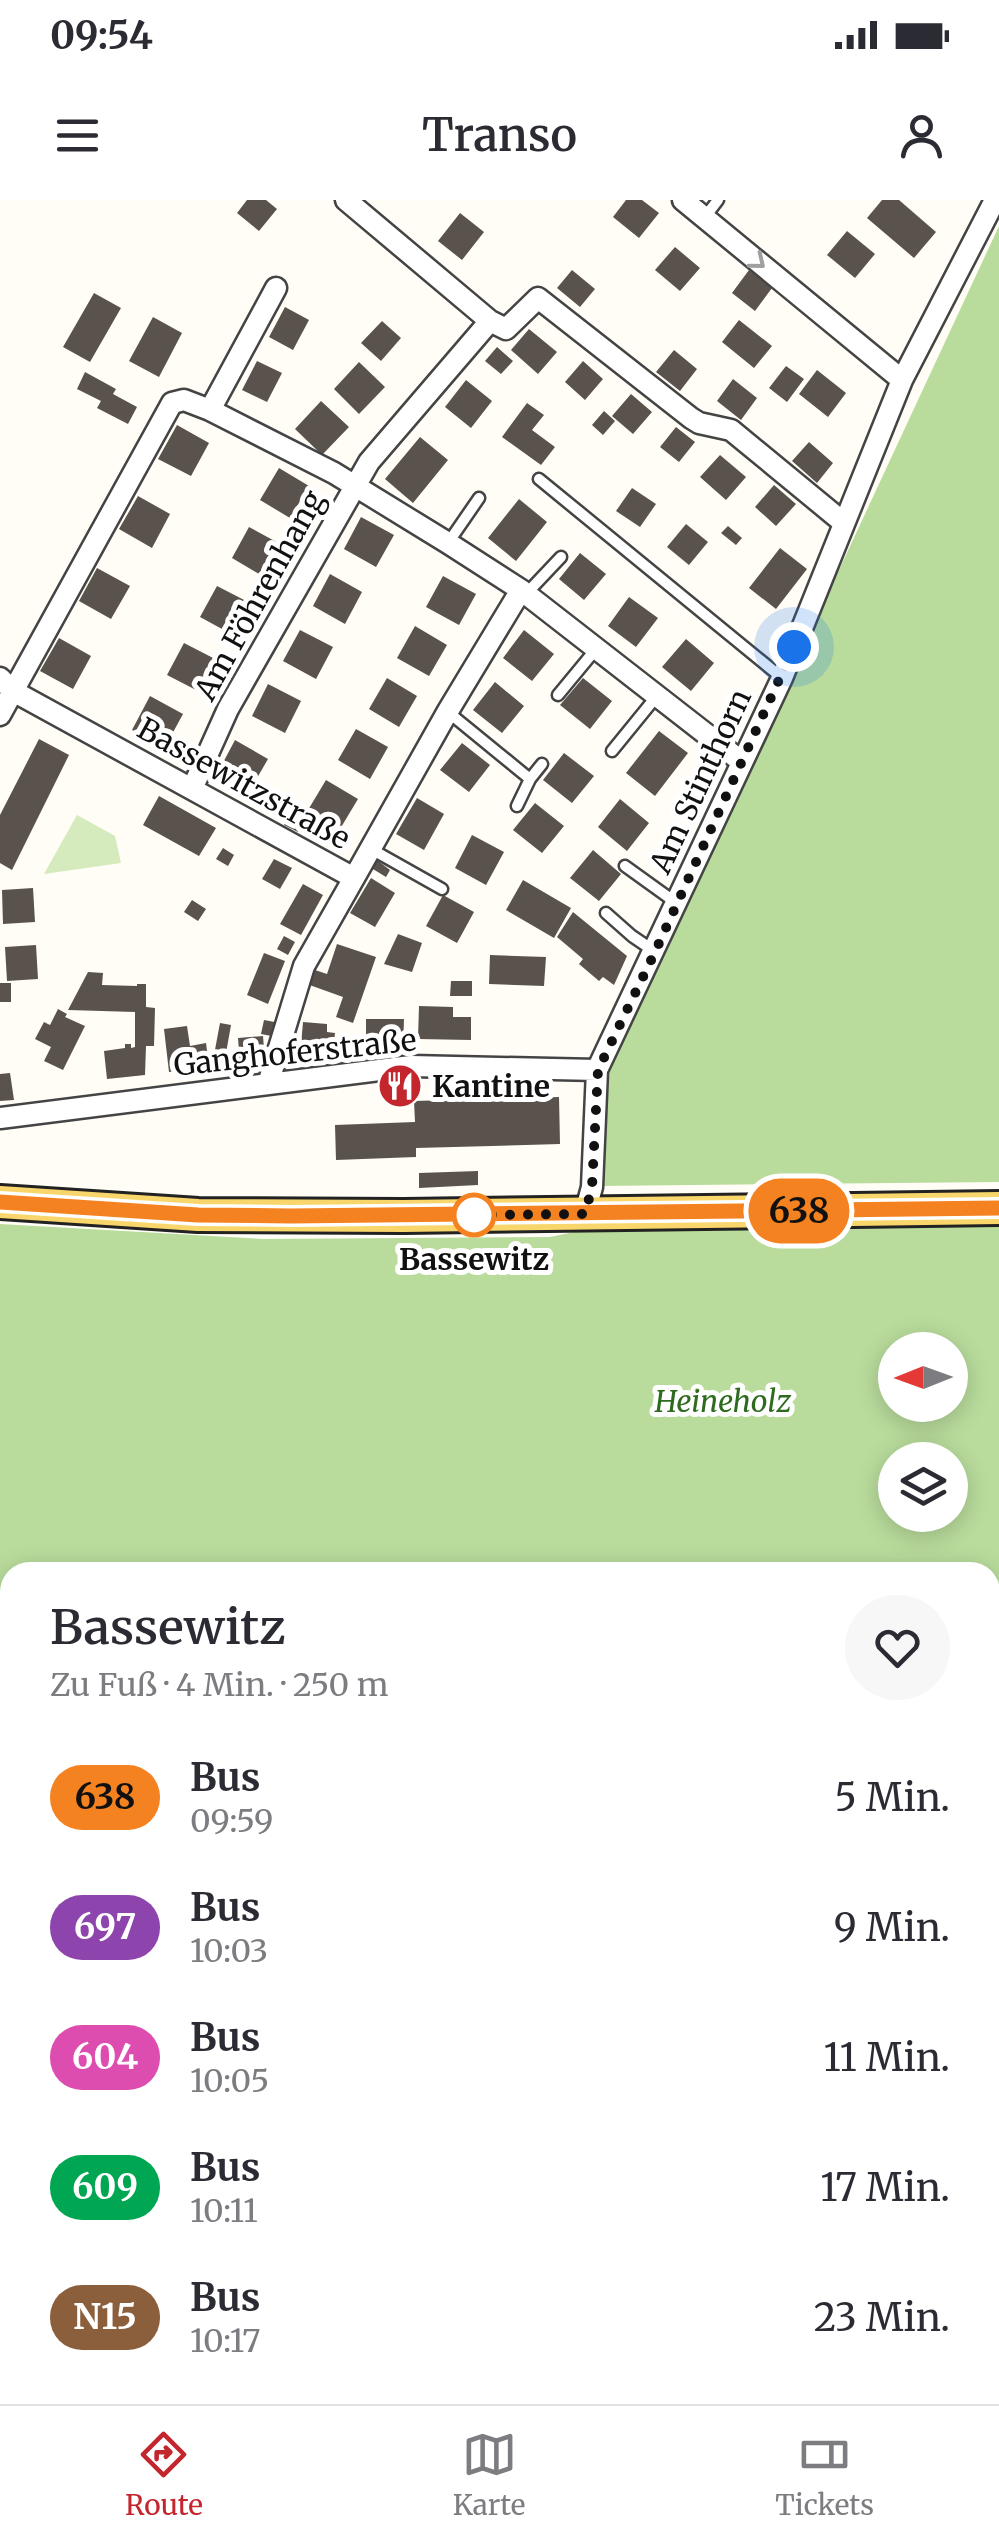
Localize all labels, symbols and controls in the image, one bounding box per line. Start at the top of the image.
text: 09:54 [50,12,153,59]
text: Transo [422,107,577,163]
icon: menu [50,108,105,163]
icon: person [894,108,949,163]
one-way arrow [747,250,765,268]
street label: Am Föhrenhang [185,483,332,707]
your location [769,622,819,672]
street label: Am Stinthorn [640,683,759,880]
street label: Bassewitzstraße [131,709,357,857]
street label: Ganghoferstraße [172,1020,418,1084]
restaurant icon: Kantine [377,1063,423,1109]
place label: Kantine [432,1067,550,1105]
line badge: 638 [742,1178,856,1244]
text: 638 [768,1189,830,1233]
marker: Bassewitz [453,1194,495,1236]
place label: Bassewitz [399,1240,549,1278]
north arrow [878,1332,968,1422]
map controls [878,1332,968,1532]
park label: Heineholz [654,1382,792,1420]
button: layers [878,1442,968,1532]
button: heart [845,1595,950,1700]
text: Bassewitz [50,1597,286,1657]
text: Zu Fuß · 4 Min. · 250 m [50,1665,389,1705]
text: Bus [190,1754,260,1801]
text: 5 Min. [835,1774,950,1821]
text: 638 [74,1775,136,1819]
text: 09:59 [190,1801,273,1841]
text: Bus [190,1884,260,1931]
text: 9 Min. [834,1904,950,1951]
text: 697 [74,1905,136,1949]
text: 10:03 [190,1931,268,1971]
text: Bus [190,2014,260,2061]
text: 11 Min. [824,2034,950,2081]
text: 604 [72,2035,138,2079]
text: 10:05 [190,2061,269,2101]
text: Bus [190,2144,260,2191]
text: 17 Min. [820,2164,950,2211]
text: 609 [72,2165,138,2209]
text: 10:11 [190,2191,258,2231]
text: Bus [190,2274,260,2321]
text: 23 Min. [814,2294,950,2341]
text: N15 [73,2295,137,2339]
text: 10:17 [190,2321,261,2361]
tab: Route [125,2427,203,2523]
tab: Karte [453,2427,525,2523]
tab: Tickets [775,2427,874,2523]

